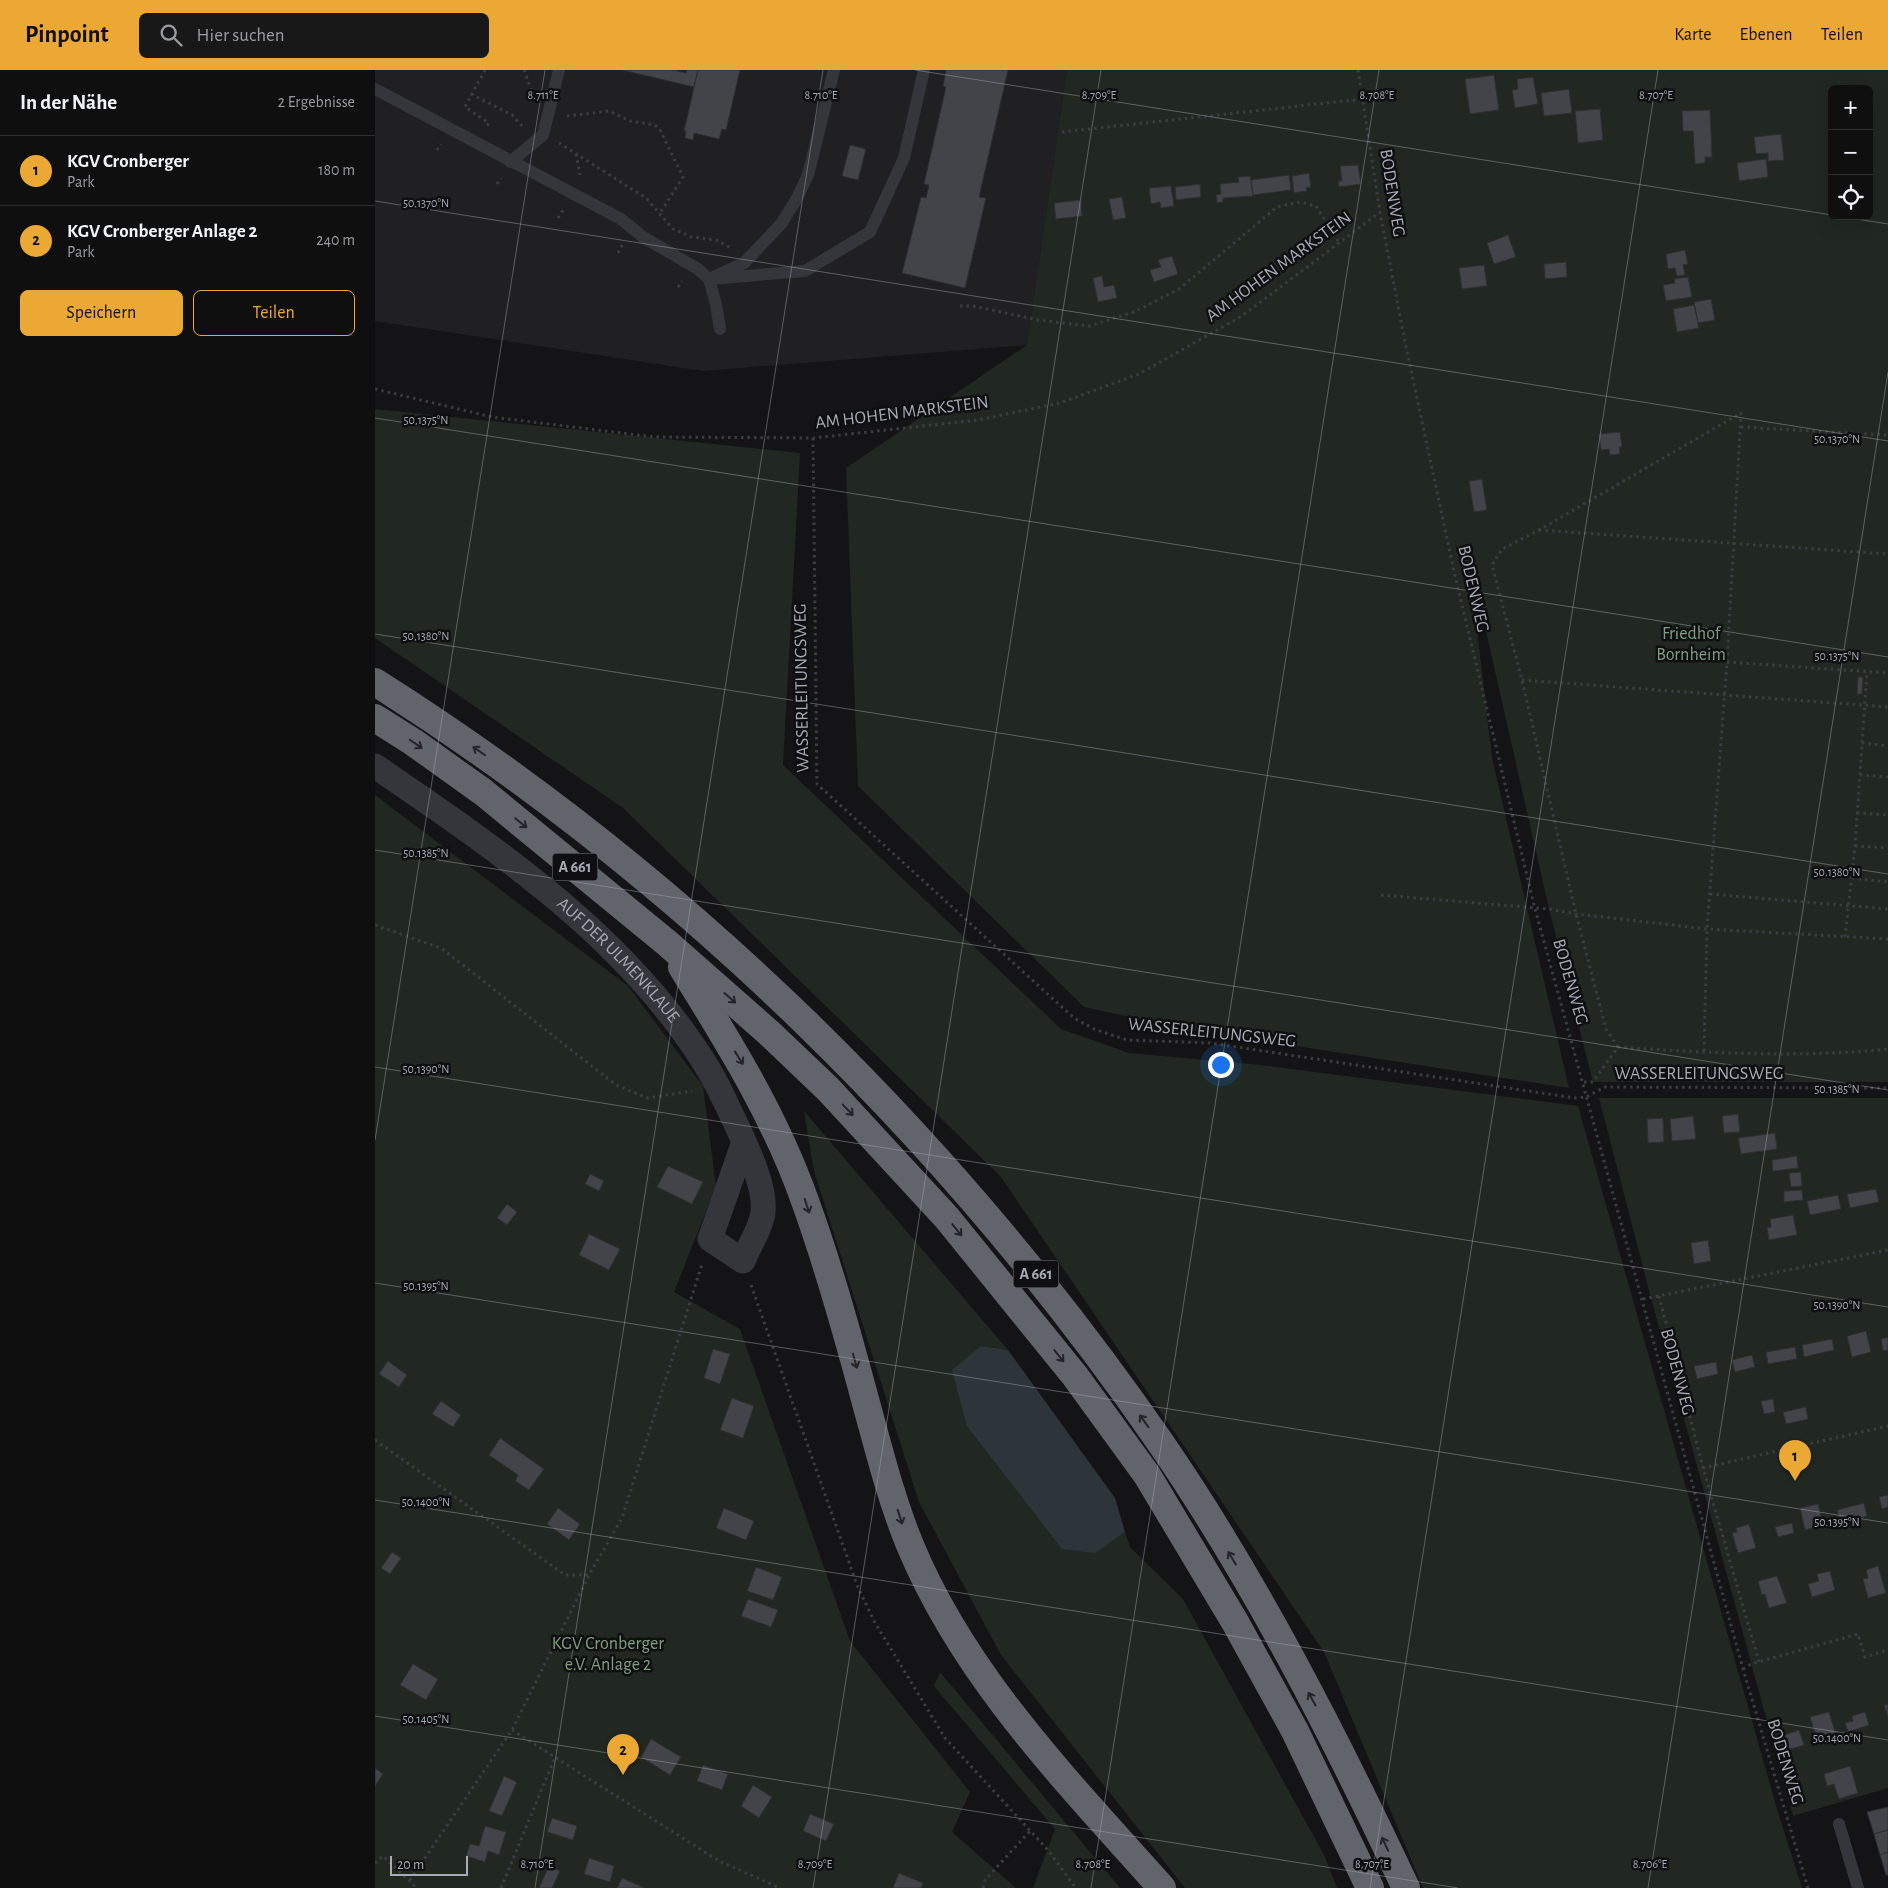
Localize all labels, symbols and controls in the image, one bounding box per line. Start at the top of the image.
search box [139,13,489,58]
icon: search [157,21,185,49]
text: Pinpoint [25,23,109,47]
text: Hier suchen [197,26,285,45]
text: Karte [1674,26,1712,44]
text: Ebenen [1740,26,1793,44]
text: Teilen [1821,26,1863,44]
map controls [1828,85,1873,220]
button: + [1828,85,1873,130]
text: 8.711°E [528,89,559,101]
text: 8.710°E [804,89,838,101]
text: 8.709°E [1082,89,1117,101]
text: 8.708°E [1360,89,1395,101]
text: 8.707°E [1639,89,1673,101]
text: In der Nähe [20,92,117,113]
text: 2 Ergebnisse [278,94,355,110]
button: − [1828,130,1873,175]
street label: BODENWEG [1376,148,1408,238]
text: KGV Cronberger [67,152,189,171]
text: 1 [33,162,39,178]
text: 180 m [318,162,355,178]
text: Park [67,174,95,190]
button: locate [1828,175,1873,220]
text: 50.1370°N [403,197,449,209]
street label: AM HOHEN MARKSTEIN [1203,208,1355,326]
text: KGV Cronberger Anlage 2 [67,222,258,241]
text: 2 [32,232,40,248]
text: 240 m [316,232,355,248]
text: Park [67,244,95,260]
button: Speichern [20,290,183,336]
button: Teilen [193,290,355,336]
street label: AM HOHEN MARKSTEIN [814,393,990,433]
text: 50.1375°N [404,414,448,426]
text: 50.1370°N [1814,433,1860,445]
street label: BODENWEG [1454,544,1492,634]
street label: WASSERLEITUNGSWEG [792,603,812,773]
park label: Friedhof Bornheim [1656,625,1726,664]
text: 50.1380°N [403,630,449,642]
text: 50.1375°N [1815,650,1859,662]
one-way arrow [409,739,423,749]
one-way arrow [472,746,486,756]
one-way arrow [514,818,527,829]
text: 50.1385°N [403,847,449,859]
road number: A 661 [553,854,597,880]
text: 50.1380°N [1814,866,1860,878]
street label: AUF DER ULMENKLAUE [553,894,683,1026]
street label: BODENWEG [1549,937,1591,1027]
one-way arrow [723,992,736,1004]
street label: WASSERLEITUNGSWEG [1127,1015,1297,1051]
one-way arrow [734,1051,744,1065]
your location [1208,1052,1234,1078]
text: 50.1390°N [403,1063,449,1075]
street label: WASSERLEITUNGSWEG [1614,1065,1784,1083]
text: 50.1385°N [1814,1083,1860,1095]
one-way arrow [842,1104,854,1116]
one-way arrow [803,1197,812,1213]
one-way arrow [951,1224,962,1237]
road number: A 661 [1013,1260,1059,1288]
text: 50.1395°N [403,1280,449,1292]
text: 50.1390°N [1814,1299,1860,1311]
street label: BODENWEG [1657,1327,1697,1417]
one-way arrow [1054,1350,1065,1363]
one-way arrow [850,1353,860,1369]
one-way arrow [1139,1414,1149,1428]
pin: 1 [1779,1440,1811,1481]
text: 50.1400°N [402,1496,450,1508]
one-way arrow [896,1509,906,1525]
text: 50.1395°N [1814,1516,1860,1528]
one-way arrow [1226,1551,1236,1565]
park label: KGV Cronberger e.V. Anlage 2 [552,1635,664,1674]
one-way arrow [1307,1691,1317,1706]
text: 50.1405°N [402,1713,450,1725]
street label: BODENWEG [1763,1717,1807,1807]
text: 50.1400°N [1813,1732,1861,1744]
pin: 2 [607,1734,639,1775]
one-way arrow [1380,1837,1389,1852]
scale bar [390,1853,467,1876]
text: 20 m [397,1858,424,1872]
text: 8.710°E [520,1858,554,1870]
text: 8.709°E [798,1858,833,1870]
text: 8.708°E [1076,1858,1111,1870]
text: 8.707°E [1355,1858,1389,1870]
text: 8.706°E [1633,1858,1668,1870]

